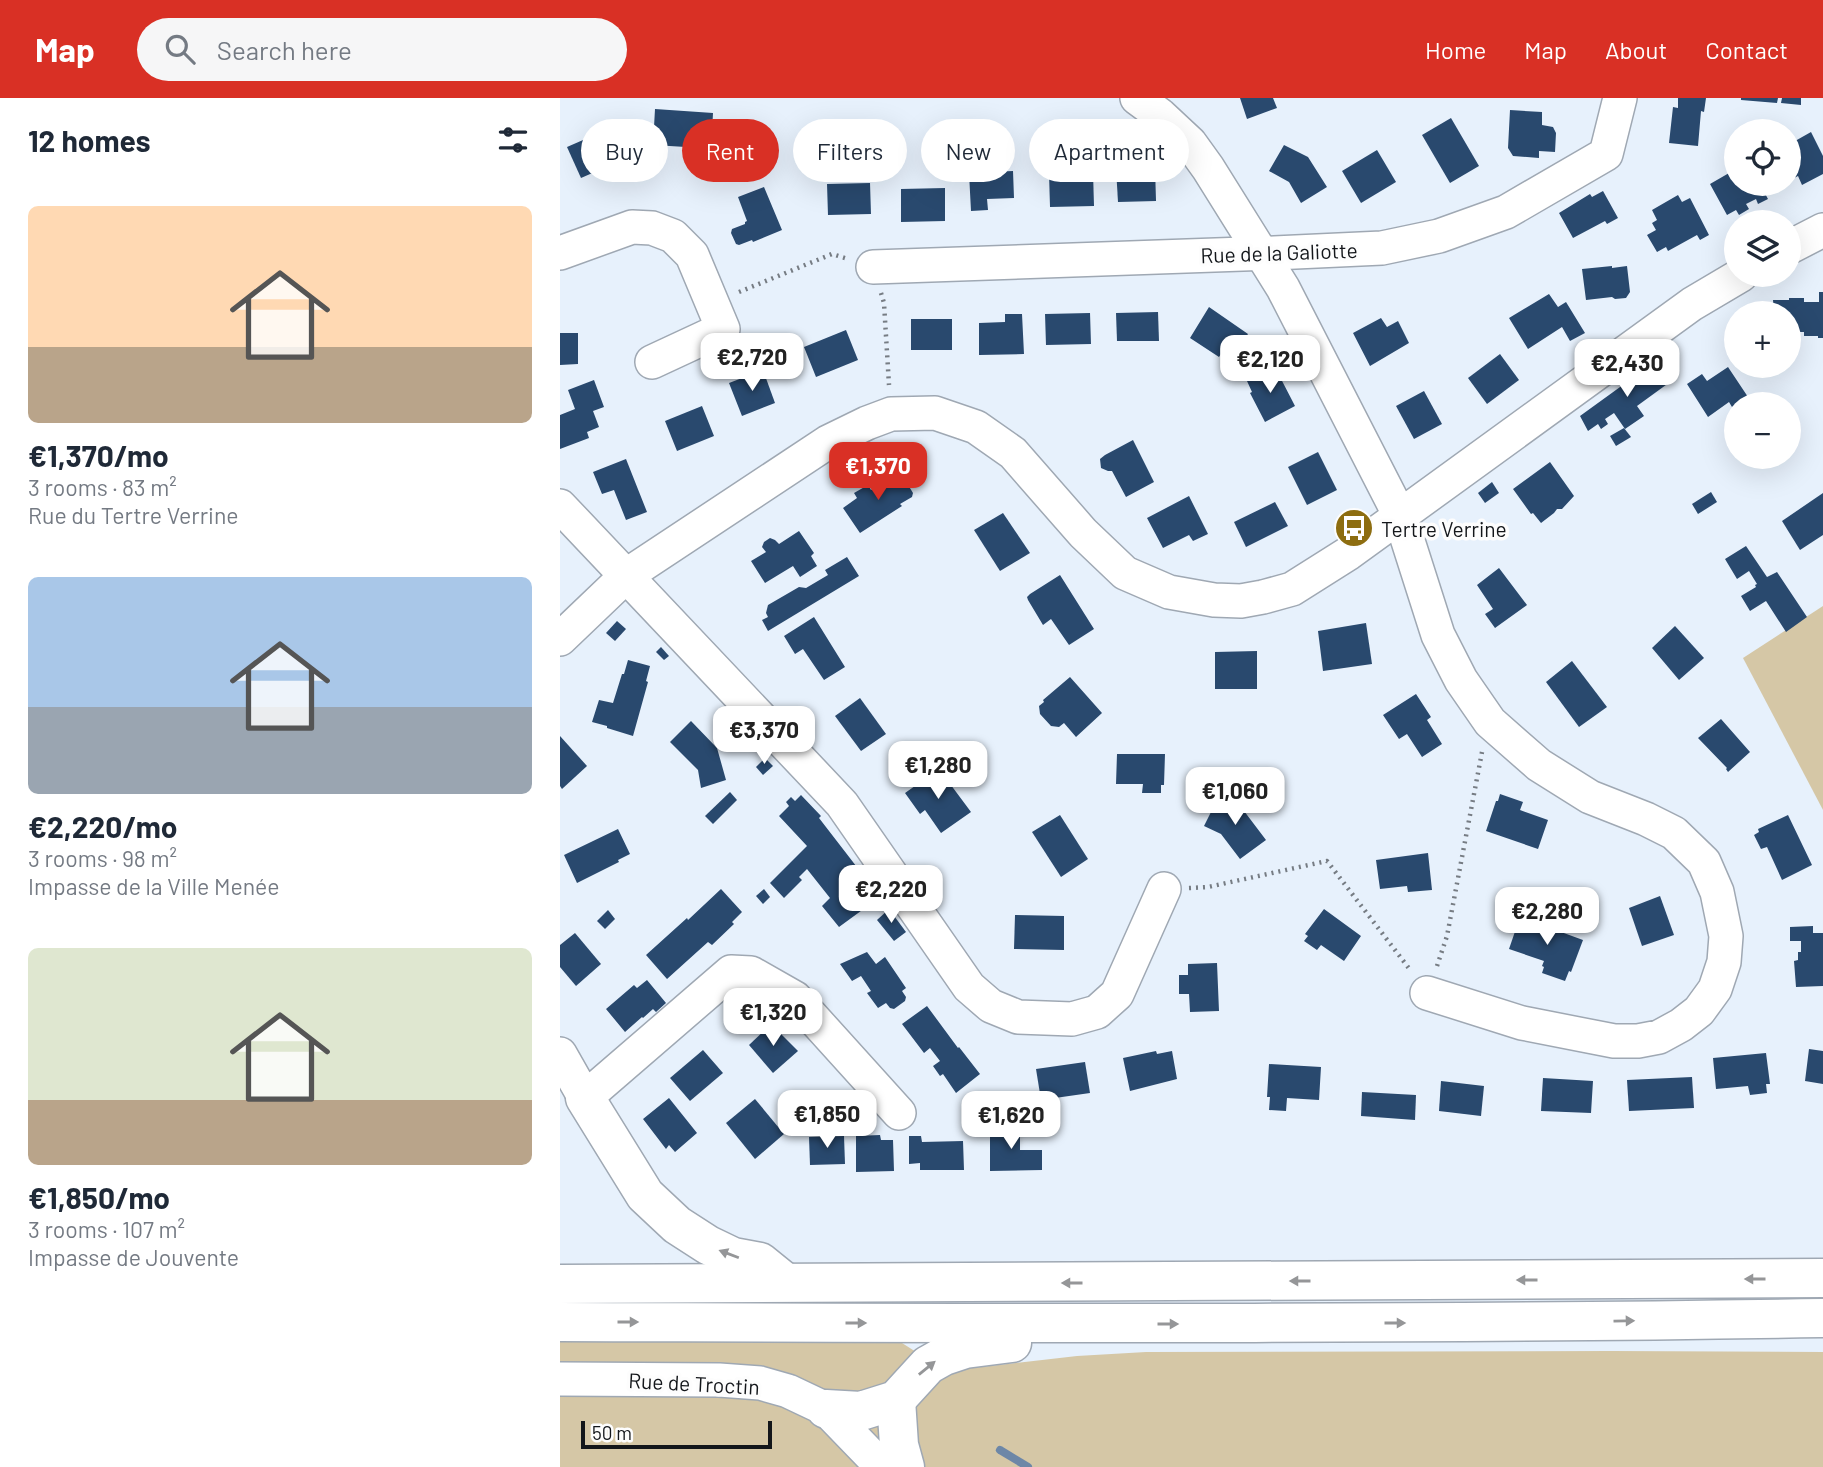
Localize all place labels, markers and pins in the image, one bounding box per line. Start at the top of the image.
pin: €2,720 [695,334,809,393]
pin: €2,120 [1213,336,1327,395]
pin: €2,430 [1570,340,1684,399]
pin: €1,370 [821,442,935,502]
bus stop icon: Tertre Verrine [1333,507,1375,549]
place label: Tertre Verrine [1381,516,1507,541]
pin: €3,370 [707,706,821,766]
pin: €1,280 [881,742,995,801]
pin: €1,060 [1178,768,1292,827]
pin: €2,220 [834,866,948,925]
pin: €2,280 [1490,888,1604,947]
pin: €1,320 [716,988,830,1048]
pin: €1,850 [770,1090,884,1150]
pin: €1,620 [954,1091,1068,1151]

